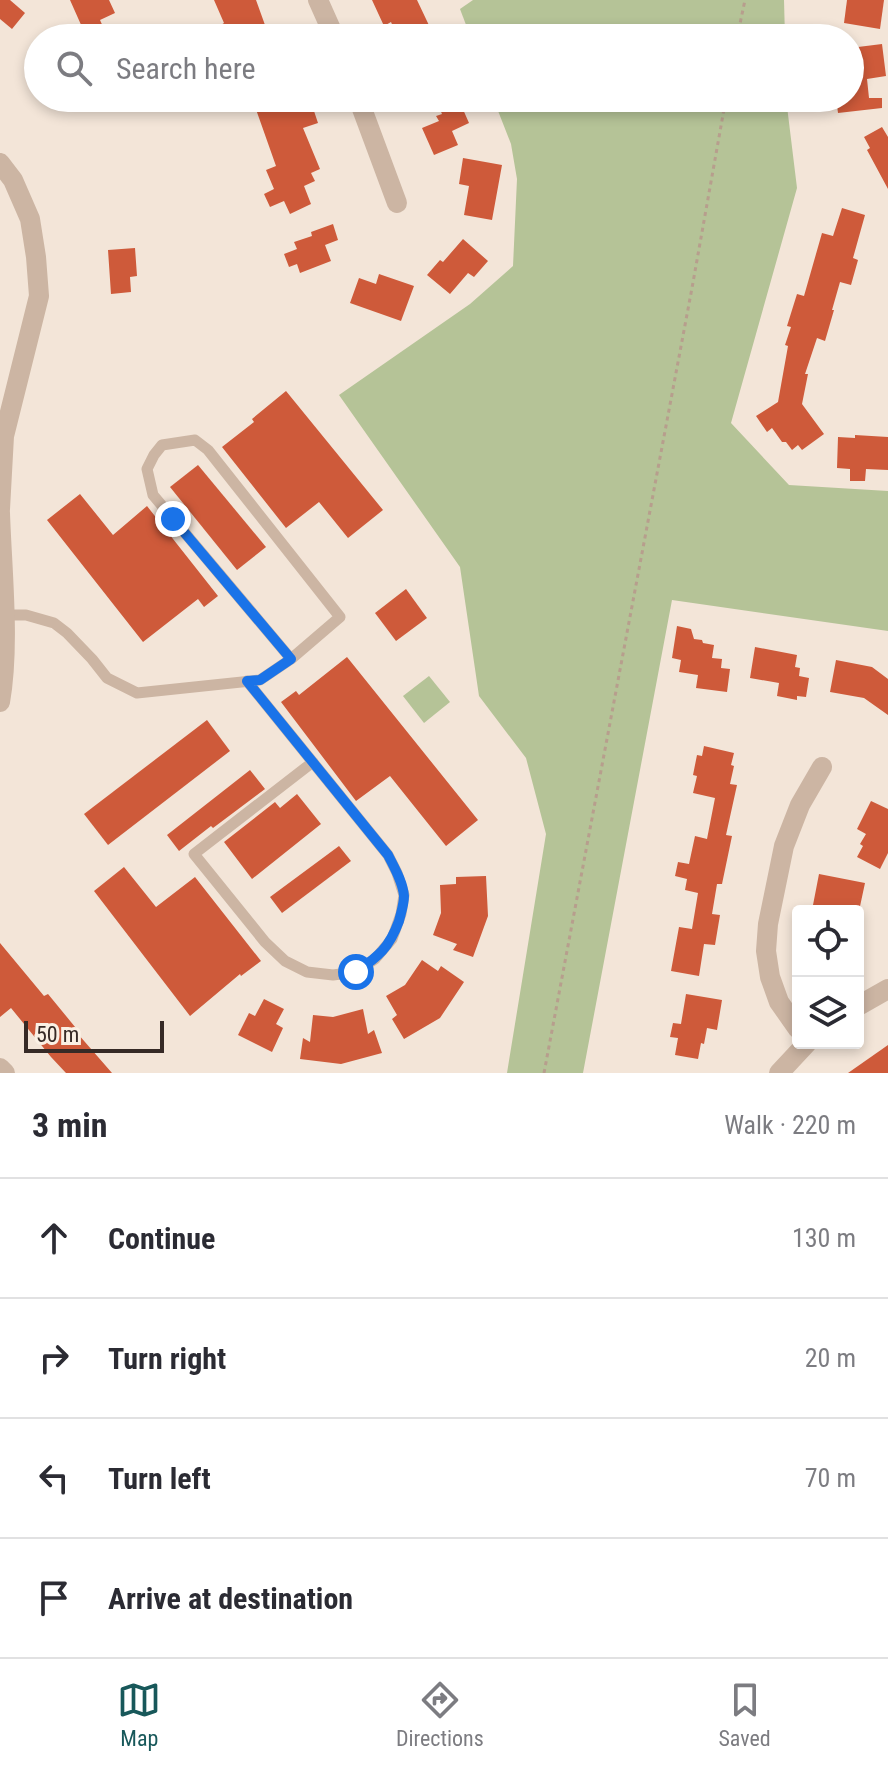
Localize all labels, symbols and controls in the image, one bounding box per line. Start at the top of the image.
search box [24,24,864,112]
icon: search [52,46,96,90]
text: Search here [116,51,256,86]
route end [155,501,191,537]
map controls [792,905,864,1049]
button: locate [792,905,864,977]
route start [338,954,374,990]
button: layers [792,977,864,1049]
scale bar [24,1017,164,1053]
text: 50 m [36,1022,79,1047]
text: 3 min [32,1105,108,1145]
text: Walk · 220 m [724,1110,856,1140]
icon: ahead [32,1216,76,1260]
text: Continue [108,1221,215,1256]
text: 130 m [792,1223,856,1253]
icon: right [32,1336,76,1380]
text: Turn right [108,1341,226,1376]
text: 20 m [805,1343,856,1373]
icon: left [32,1456,76,1500]
text: Turn left [108,1461,211,1496]
text: 70 m [805,1463,856,1493]
icon: arrive [32,1576,76,1620]
text: Arrive at destination [108,1581,353,1616]
tab: Map [117,1678,161,1751]
tab: Directions [396,1678,484,1751]
tab: Saved [718,1678,771,1751]

